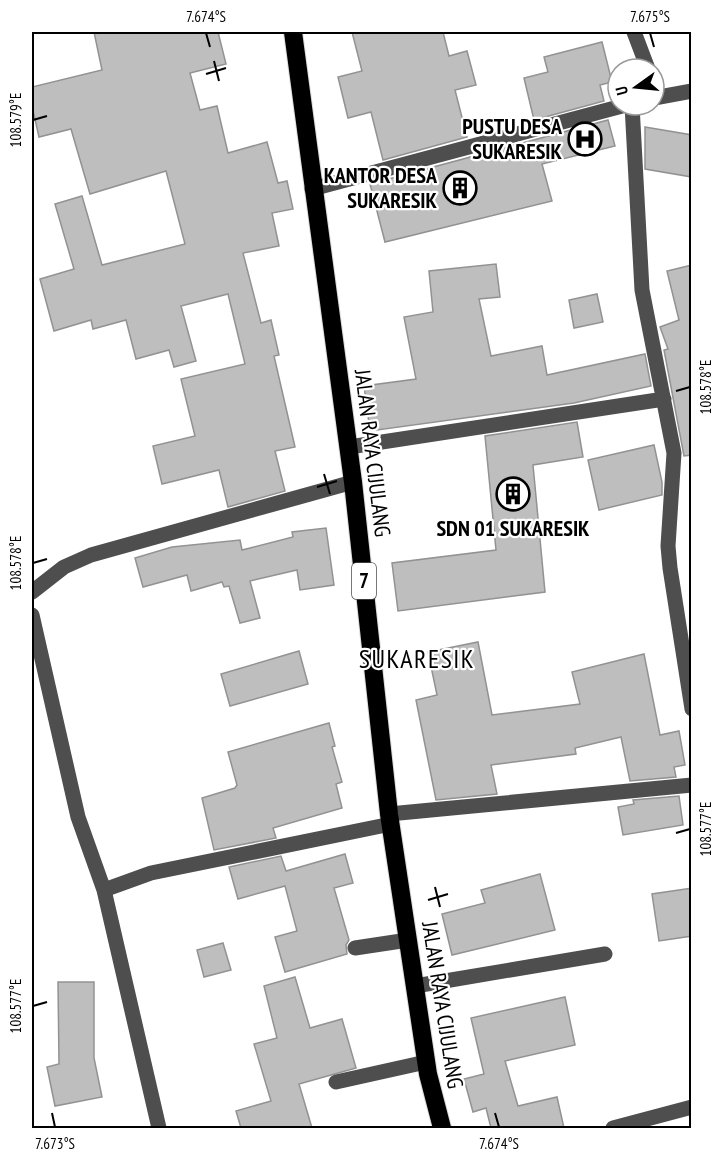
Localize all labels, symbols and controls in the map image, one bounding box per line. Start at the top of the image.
text: 7.674°S [186,7,226,26]
text: 7.675°S [630,7,670,26]
north arrow [606,57,666,117]
text: U [611,84,632,97]
text: 108.579°E [6,93,25,147]
place label: PUSTU DESA SUKARESIK [462,112,563,165]
hospital icon: PUSTU DESA SUKARESIK [567,121,603,157]
place label: KANTOR DESA SUKARESIK [324,161,438,214]
building icon: KANTOR DESA SUKARESIK [442,170,478,206]
text: 108.578°E [696,360,715,414]
street label: JALAN RAYA CIJULANG [349,367,397,538]
building icon: SDN 01 SUKARESIK [495,476,531,512]
place label: SDN 01 SUKARESIK [436,514,590,542]
text: 108.578°E [6,536,25,590]
road number: 7 [352,563,376,599]
district label: SUKARESIK [359,642,475,675]
text: 108.577°E [696,802,715,856]
street label: JALAN RAYA CIJULANG [416,919,470,1090]
text: 108.577°E [6,979,25,1033]
text: 7.673°S [35,1134,75,1153]
text: 7.674°S [479,1134,519,1153]

